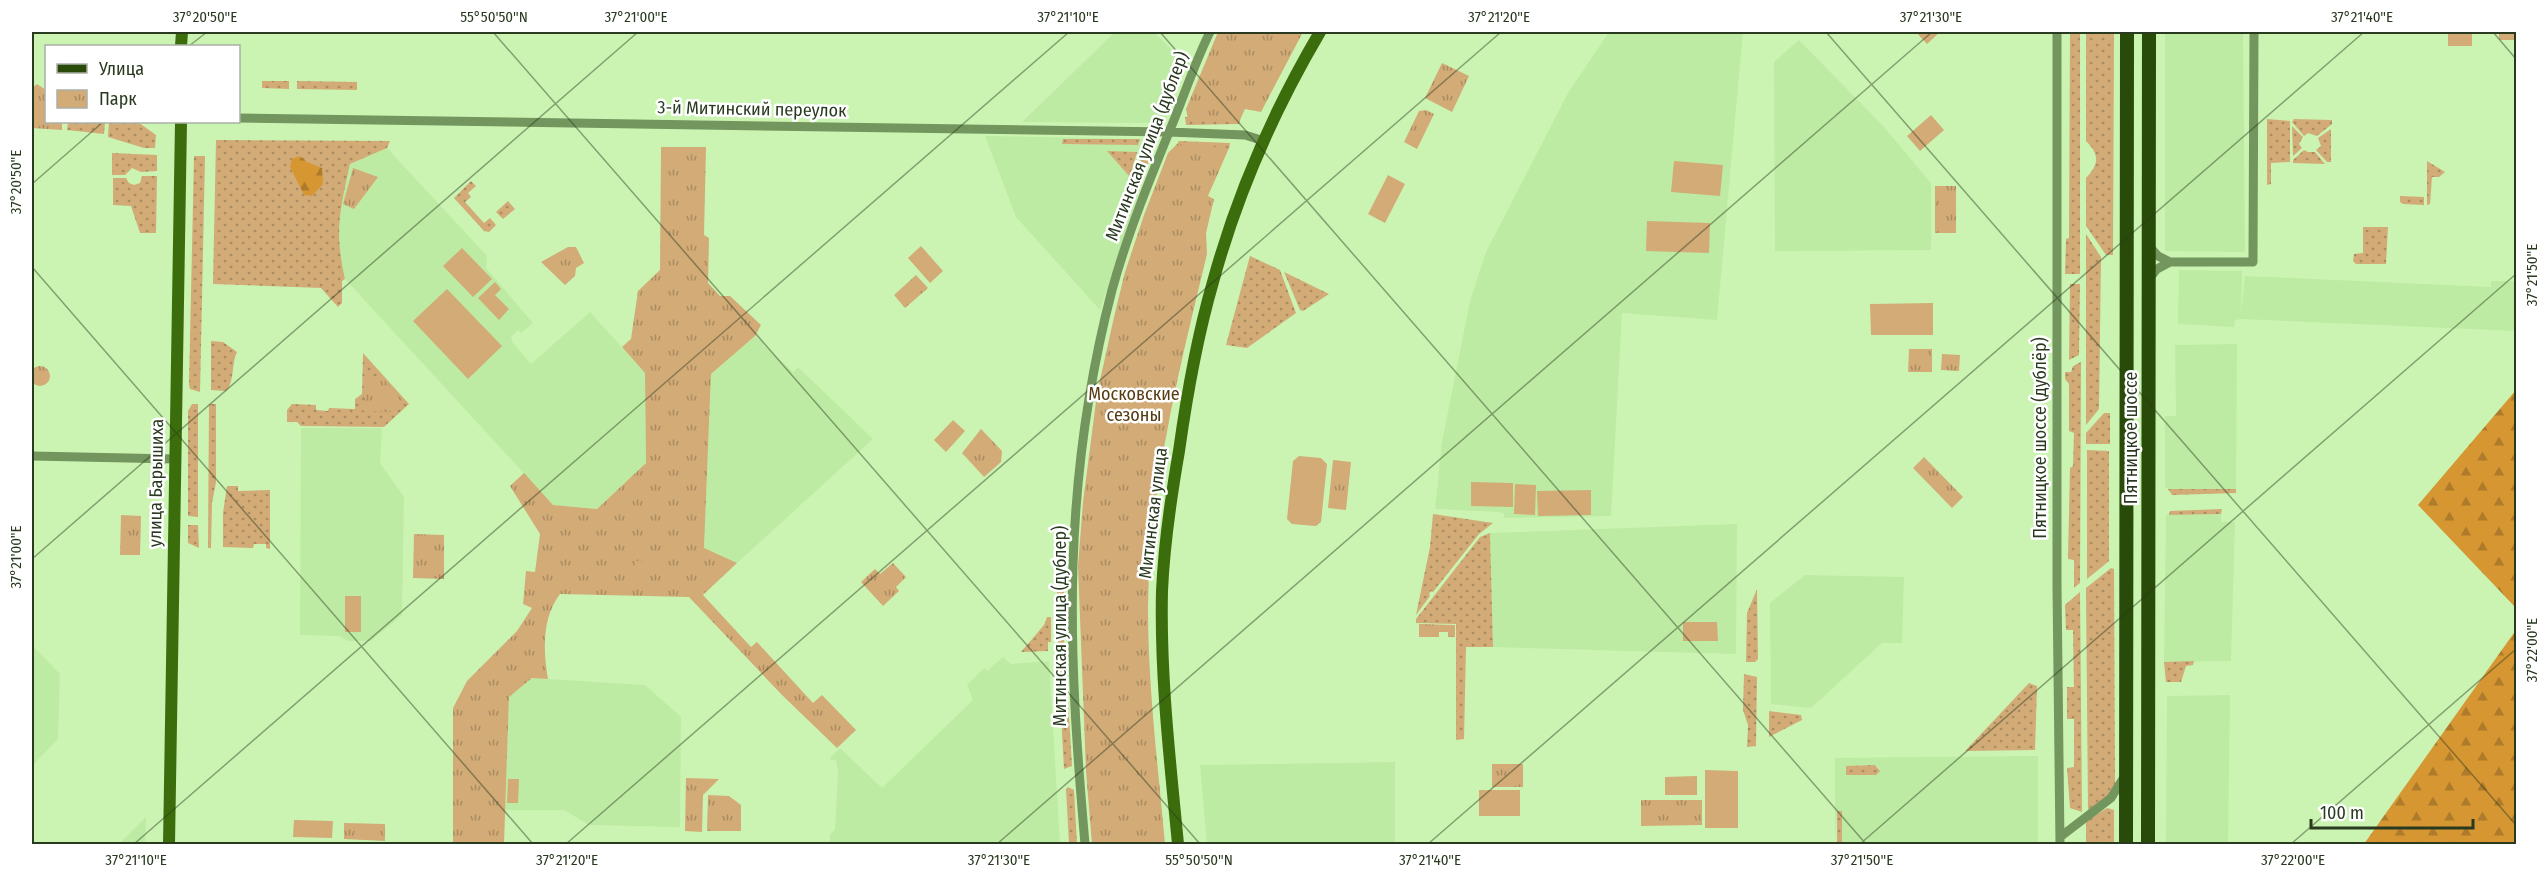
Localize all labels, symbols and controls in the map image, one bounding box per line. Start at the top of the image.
text: 37°20'50"E [173,8,237,26]
text: 55°50'50"N [460,8,528,26]
text: 37°21'00"E [604,8,668,26]
text: 37°21'10"E [1037,8,1099,26]
text: 37°21'20"E [1468,8,1530,26]
text: 37°21'30"E [1900,8,1962,26]
text: 37°21'40"E [2331,8,2393,26]
legend [45,45,240,123]
street label: Митинская улица (дублер) [1101,48,1193,244]
text: Улица [98,58,144,80]
text: Парк [99,88,137,110]
street label: 3-й Митинский переулок [657,96,847,122]
text: 37°20'50"E [7,150,25,214]
text: 37°21'50"E [2523,244,2541,306]
street label: Пятницкое шоссе (дублёр) [2029,337,2051,539]
street label: Пятницкое шоссе [2120,372,2142,504]
park label: Московские сезоны [1088,383,1180,426]
street label: улица Барышиха [144,419,168,547]
street label: Митинская улица [1134,446,1172,580]
text: 37°21'00"E [7,525,25,589]
street label: Митинская улица (дублер) [1049,526,1071,726]
text: 37°22'00"E [2523,618,2541,682]
scale bar [2311,792,2473,830]
text: 100 m [2320,802,2364,824]
text: 37°21'10"E [105,851,167,869]
text: 37°21'20"E [536,851,598,869]
text: 37°21'30"E [968,851,1030,869]
text: 55°50'50"N [1165,851,1233,869]
text: 37°21'40"E [1399,851,1461,869]
text: 37°21'50"E [1831,851,1893,869]
text: 37°22'00"E [2261,851,2325,869]

